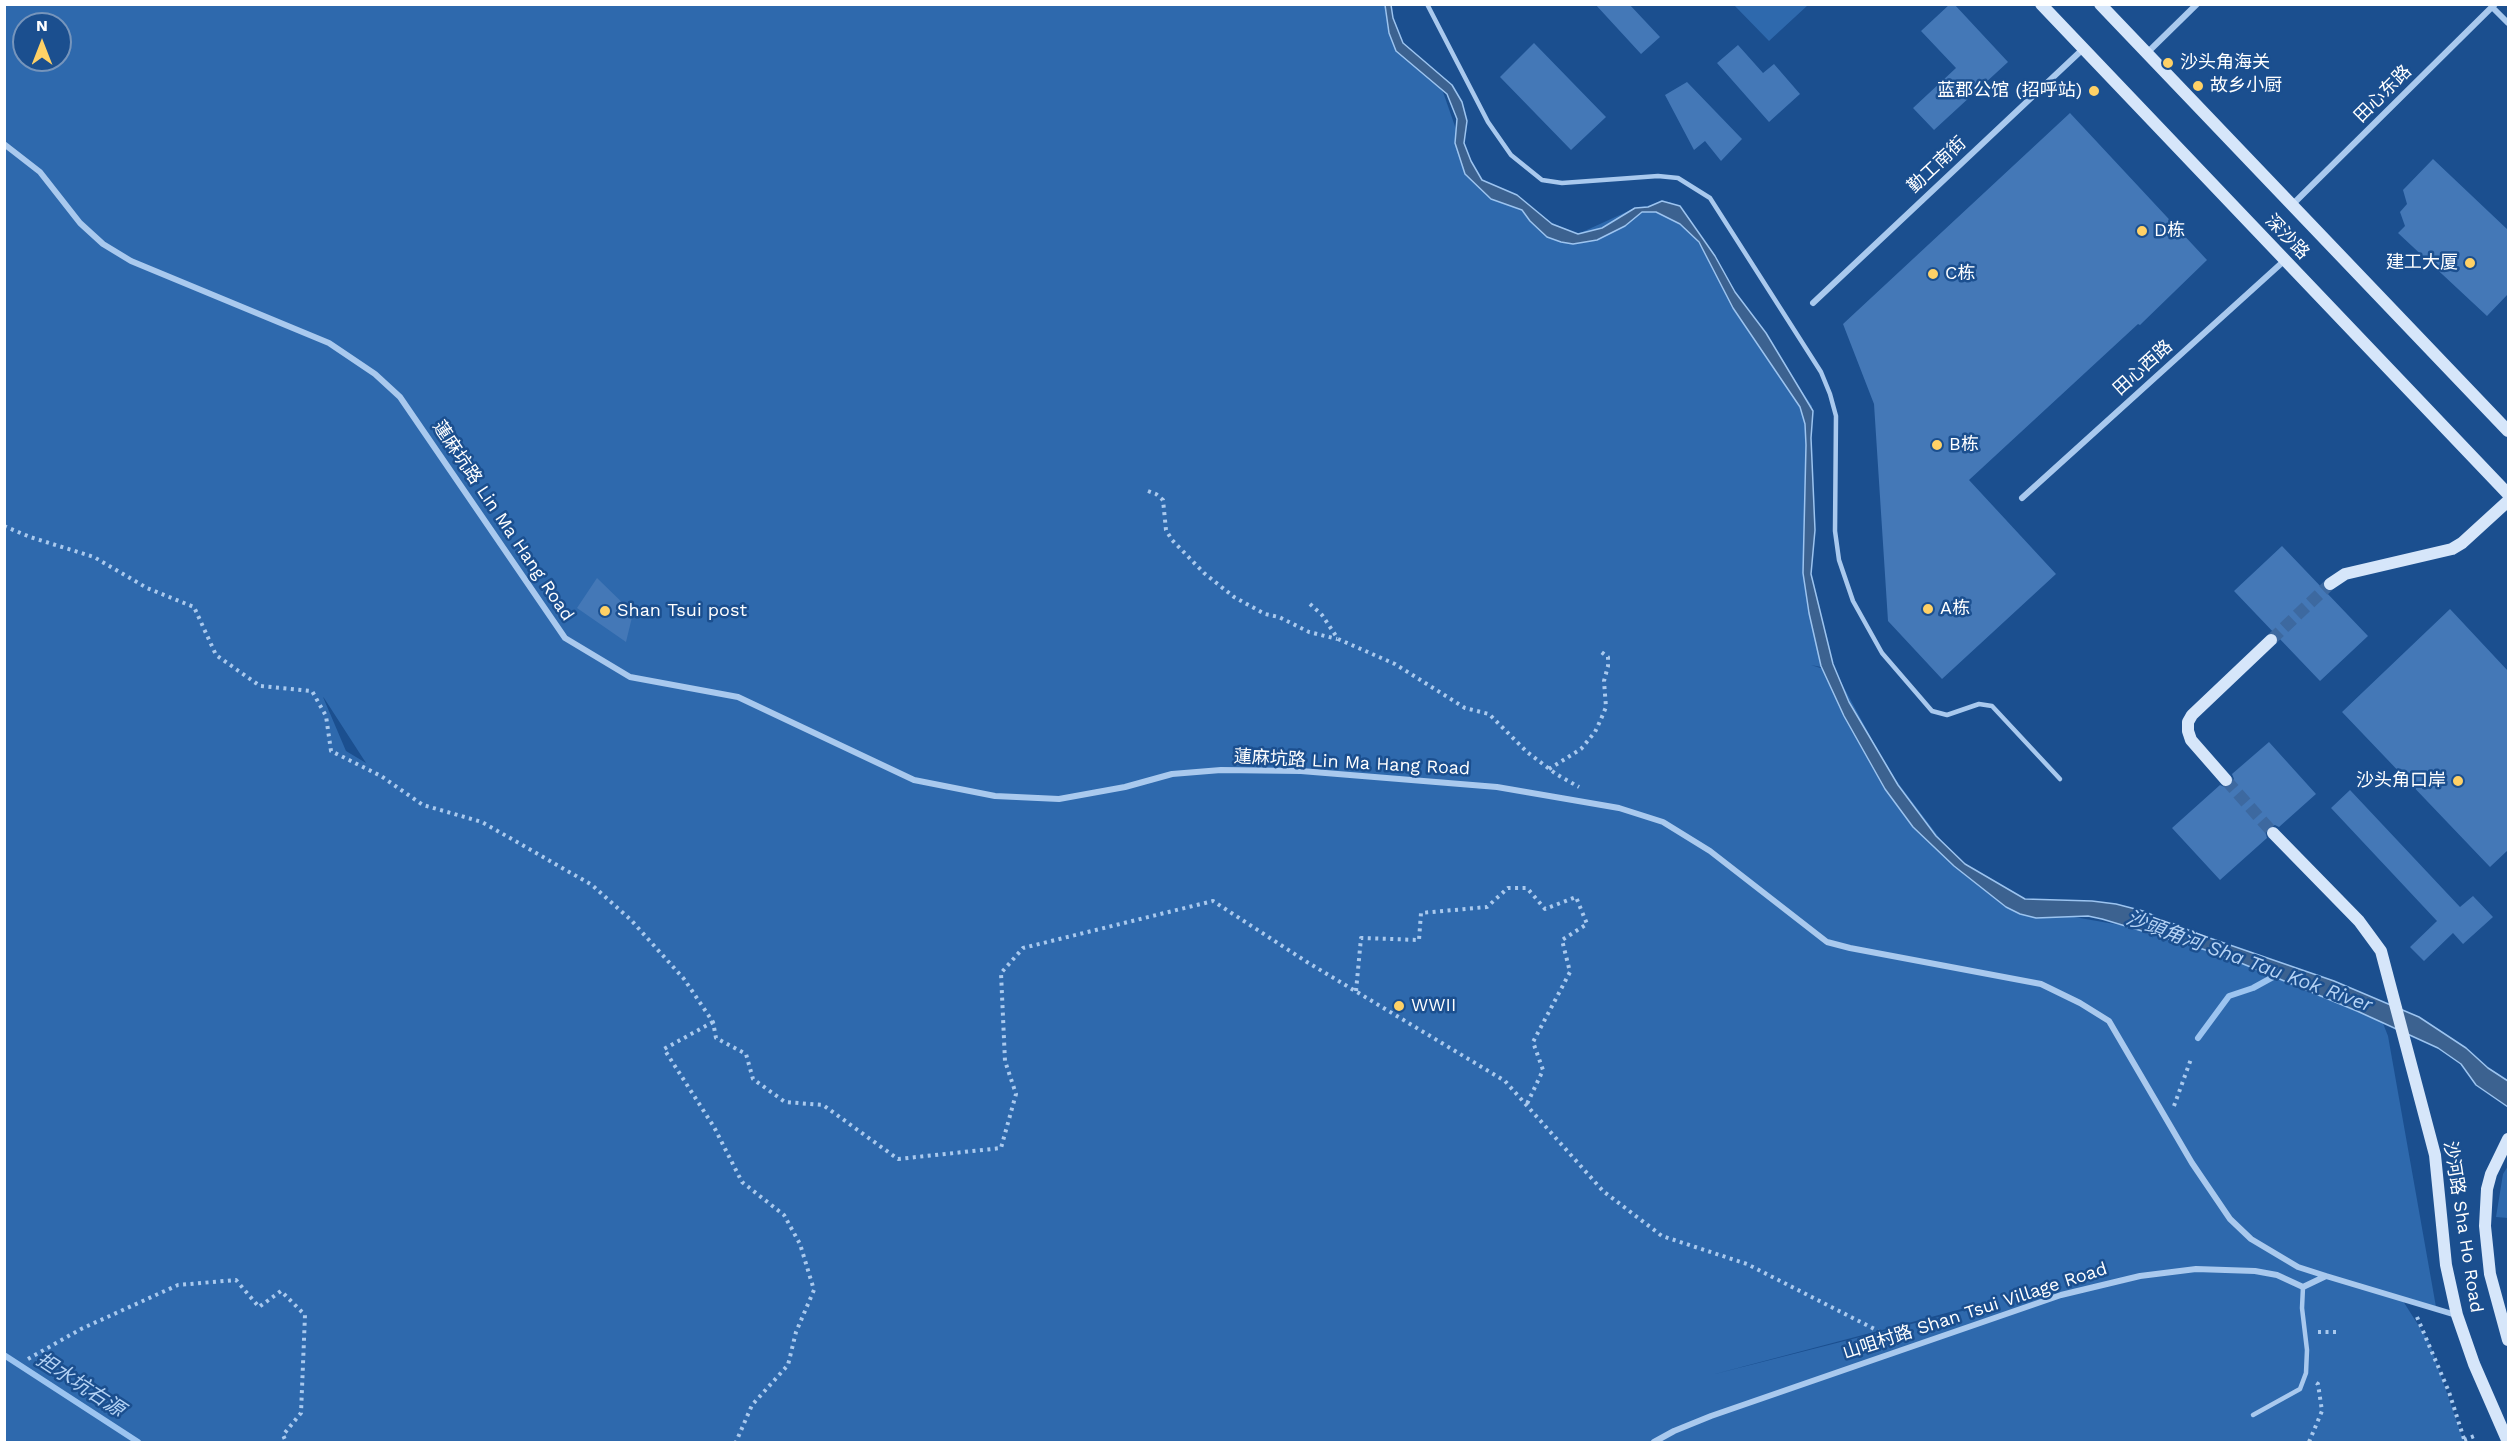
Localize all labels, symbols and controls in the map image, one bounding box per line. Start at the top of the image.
north arrow [12,12,72,72]
text: N [36,16,48,35]
place label: 沙头角海关 [2180,52,2270,74]
marker: 沙头角海关 [2161,56,2175,70]
street label: 田心东路 [2350,61,2416,127]
place label: 故乡小厨 [2210,75,2282,97]
marker: 故乡小厨 [2191,79,2205,93]
place label: 蓝郡公馆 (招呼站) [1937,80,2082,102]
marker: 蓝郡公馆 (招呼站) [2087,84,2101,98]
street label: 勤工南街 [1903,133,1971,197]
street label: 深沙路 [2260,210,2314,264]
place label: D栋 [2154,220,2185,242]
marker: D栋 [2135,224,2149,238]
place label: 建工大厦 [2386,252,2458,274]
marker: 建工大厦 [2463,256,2477,270]
place label: C栋 [1945,263,1975,285]
marker: C栋 [1926,267,1940,281]
street label: 田心西路 [2109,336,2177,400]
street label: 蓮麻坑路 Lin Ma Hang Road [428,417,578,625]
place label: B栋 [1949,434,1979,456]
marker: B栋 [1930,438,1944,452]
place label: A栋 [1940,598,1970,620]
place label: Shan Tsui post [617,600,747,622]
marker: A栋 [1921,602,1935,616]
marker: Shan Tsui post [598,604,612,618]
street label: 蓮麻坑路 Lin Ma Hang Road [1233,746,1471,780]
place label: 沙头角口岸 [2356,770,2446,792]
marker: 沙头角口岸 [2451,774,2465,788]
water label: 沙頭角河 Sha Tau Kok River [2123,906,2375,1018]
place label: WWII [1411,995,1456,1017]
marker: WWII [1392,999,1406,1013]
street label: 沙河路 Sha Ho Road [2439,1140,2487,1314]
street label: 山咀村路 Shan Tsui Village Road [1840,1258,2110,1364]
water label: 担水坑右源 [32,1348,128,1422]

